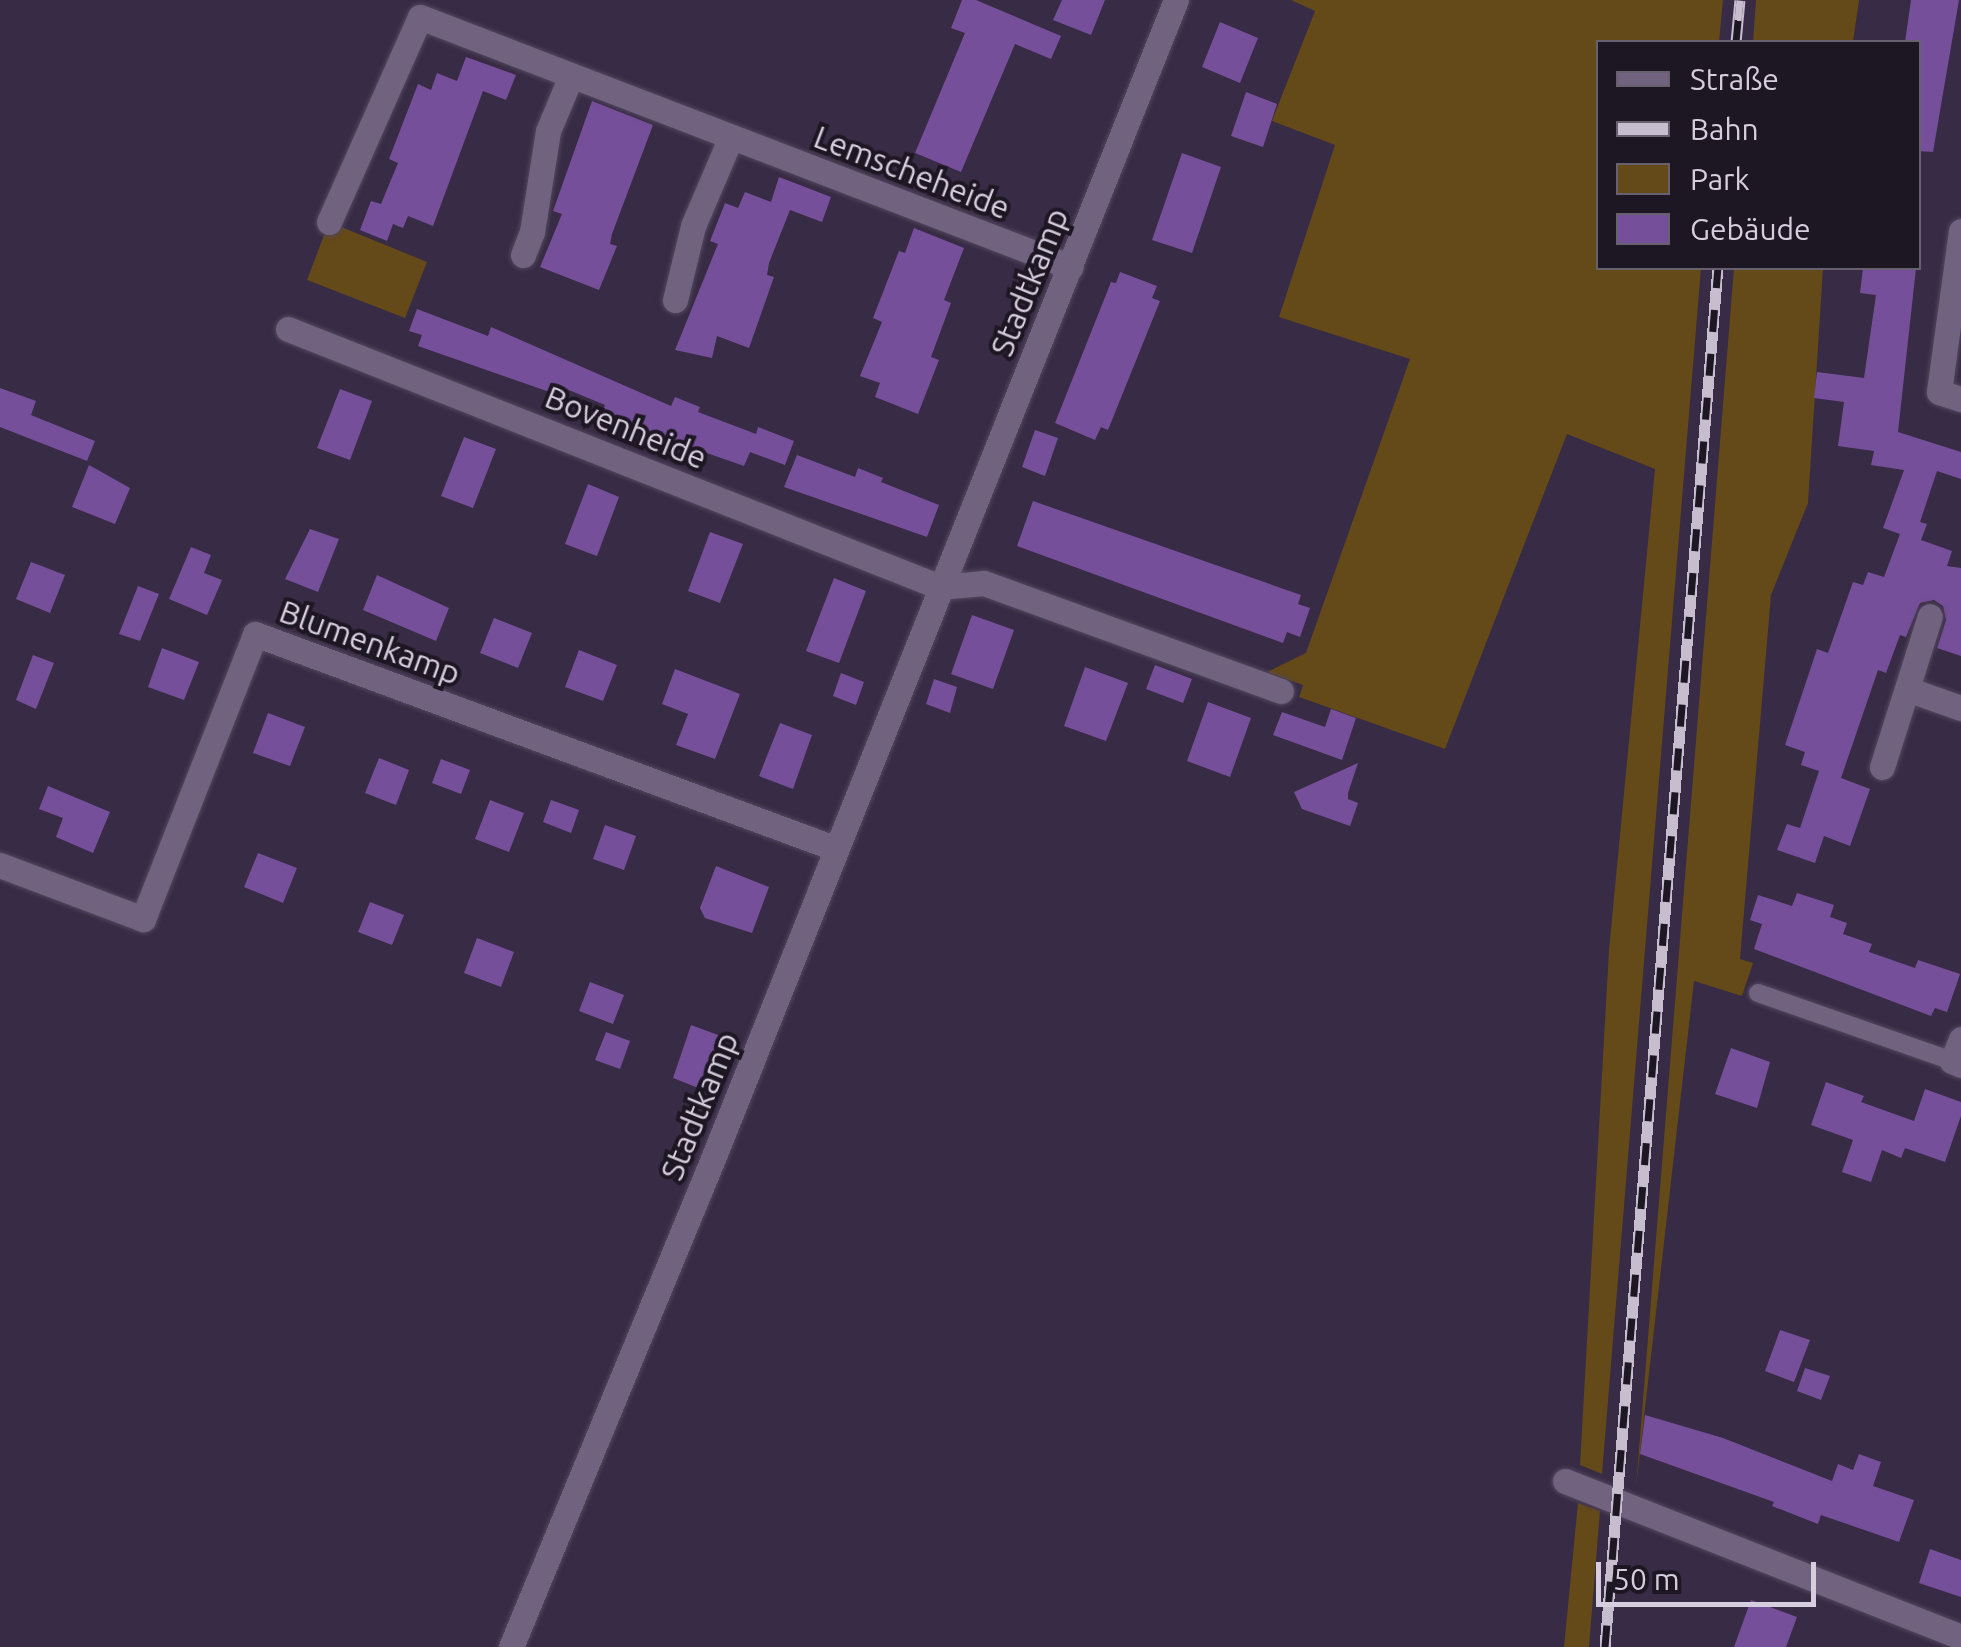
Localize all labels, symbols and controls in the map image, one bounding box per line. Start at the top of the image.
legend [1596,40,1921,270]
text: Straße [1690,62,1779,96]
text: Bahn [1690,112,1759,146]
street label: Lemscheheide [809,117,1015,227]
text: Park [1690,162,1750,196]
street label: Stadtkamp [982,203,1076,361]
text: Gebäude [1690,212,1811,246]
street label: Bovenheide [540,377,712,477]
street label: Blumenkamp [274,592,466,692]
street label: Stadtkamp [652,1027,746,1185]
scale bar [1601,1542,1821,1604]
text: 50 m [1613,1562,1680,1596]

